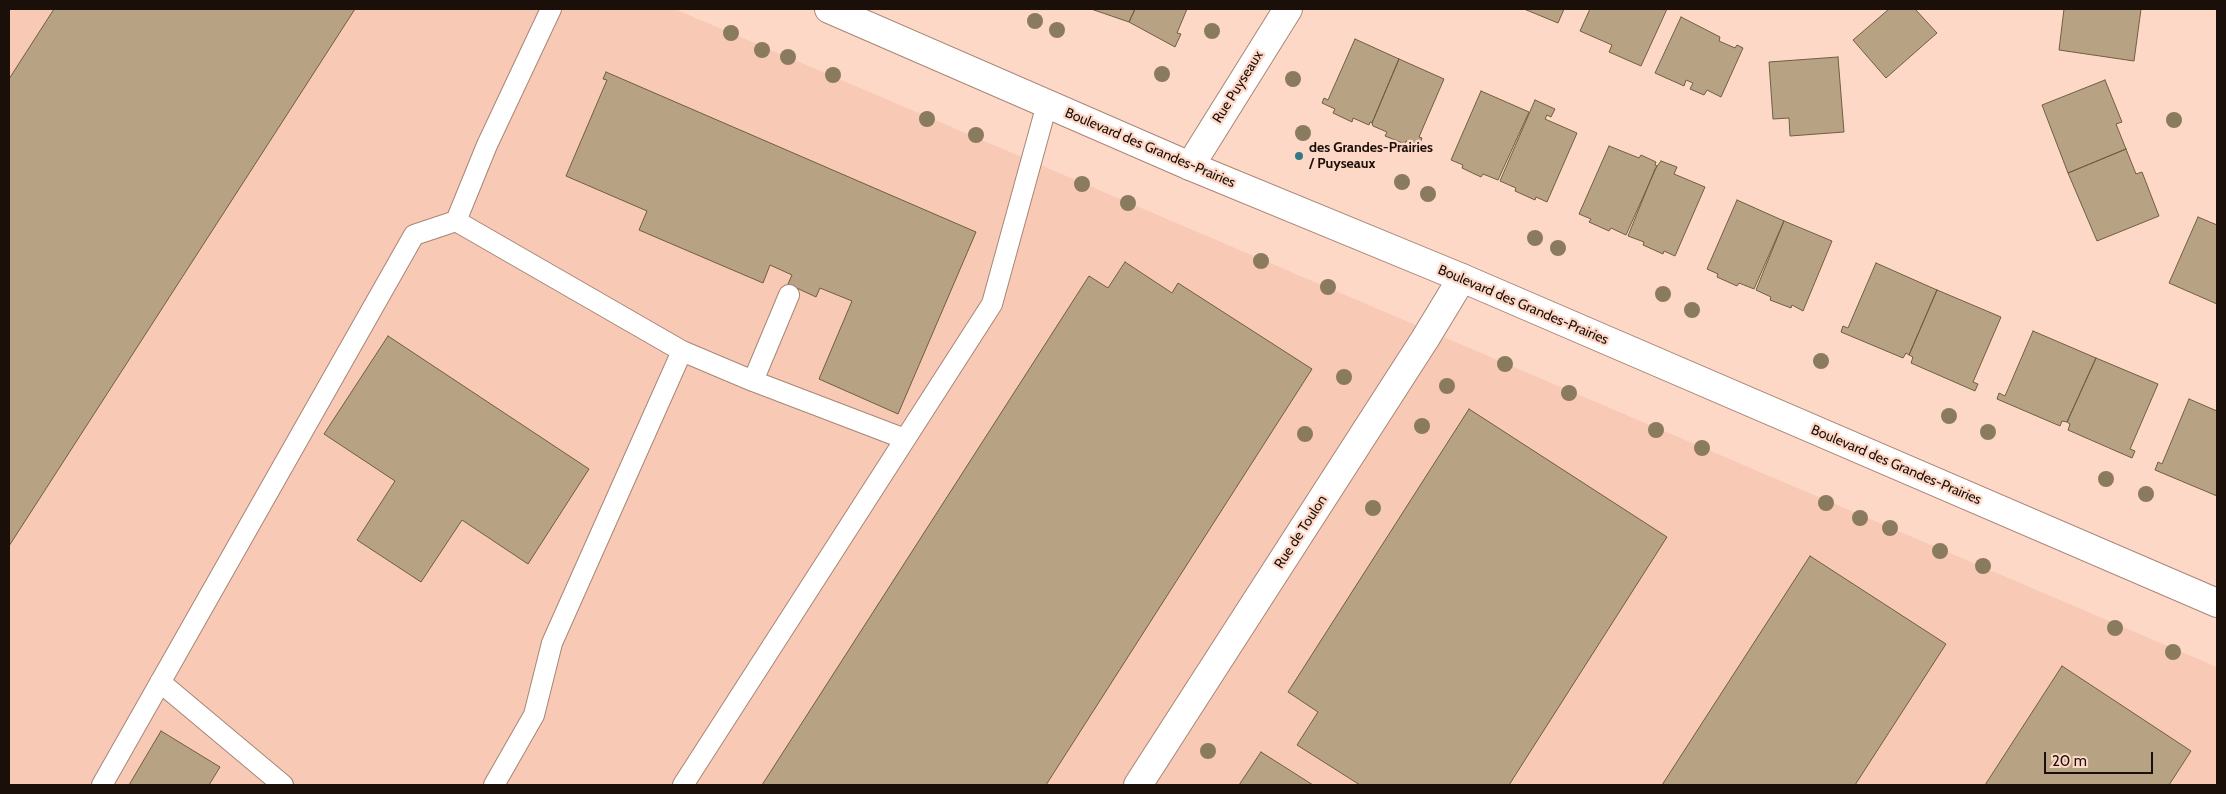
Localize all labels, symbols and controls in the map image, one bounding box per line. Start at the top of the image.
street label: Rue Puyseaux [1209,48,1267,126]
street label: Boulevard des Grandes-Prairies [1062,104,1238,192]
place label: des Grandes-Prairies / Puyseaux [1309,140,1433,172]
marker: des Grandes-Prairies / Puyseaux [1293,150,1305,162]
street label: Boulevard des Grandes-Prairies [1435,261,1611,349]
street label: Boulevard des Grandes-Prairies [1808,421,1984,509]
street label: Rue de Toulon [1271,492,1331,572]
scale bar [2046,742,2155,774]
text: 20 m [2052,752,2087,770]

